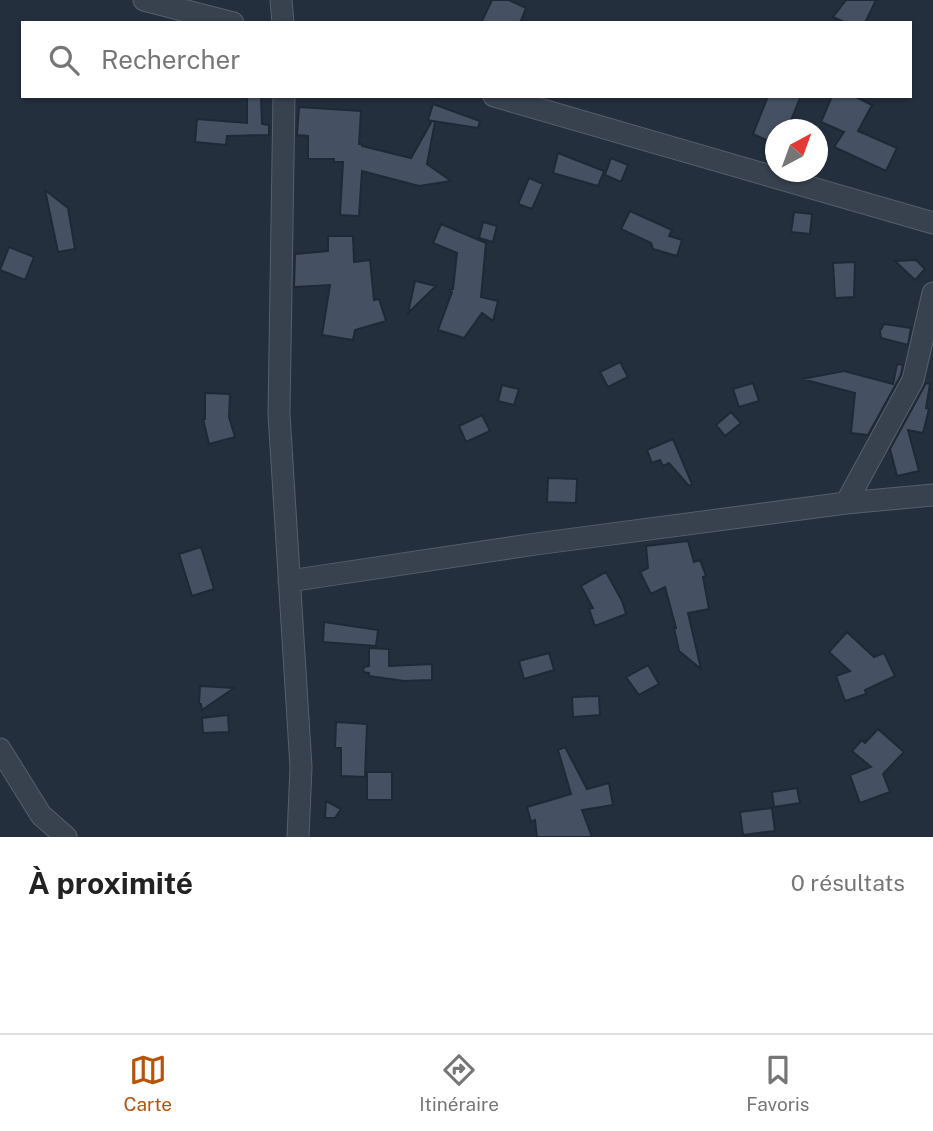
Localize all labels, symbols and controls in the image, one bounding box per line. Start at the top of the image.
search box [21,21,912,98]
icon: search [45,41,83,79]
text: Rechercher [101,44,240,75]
north arrow [765,119,828,182]
text: À proximité [28,865,193,901]
text: 0 résultats [791,869,905,896]
tab: Carte [124,1051,172,1115]
tab: Itinéraire [419,1051,499,1115]
tab: Favoris [746,1051,809,1115]

